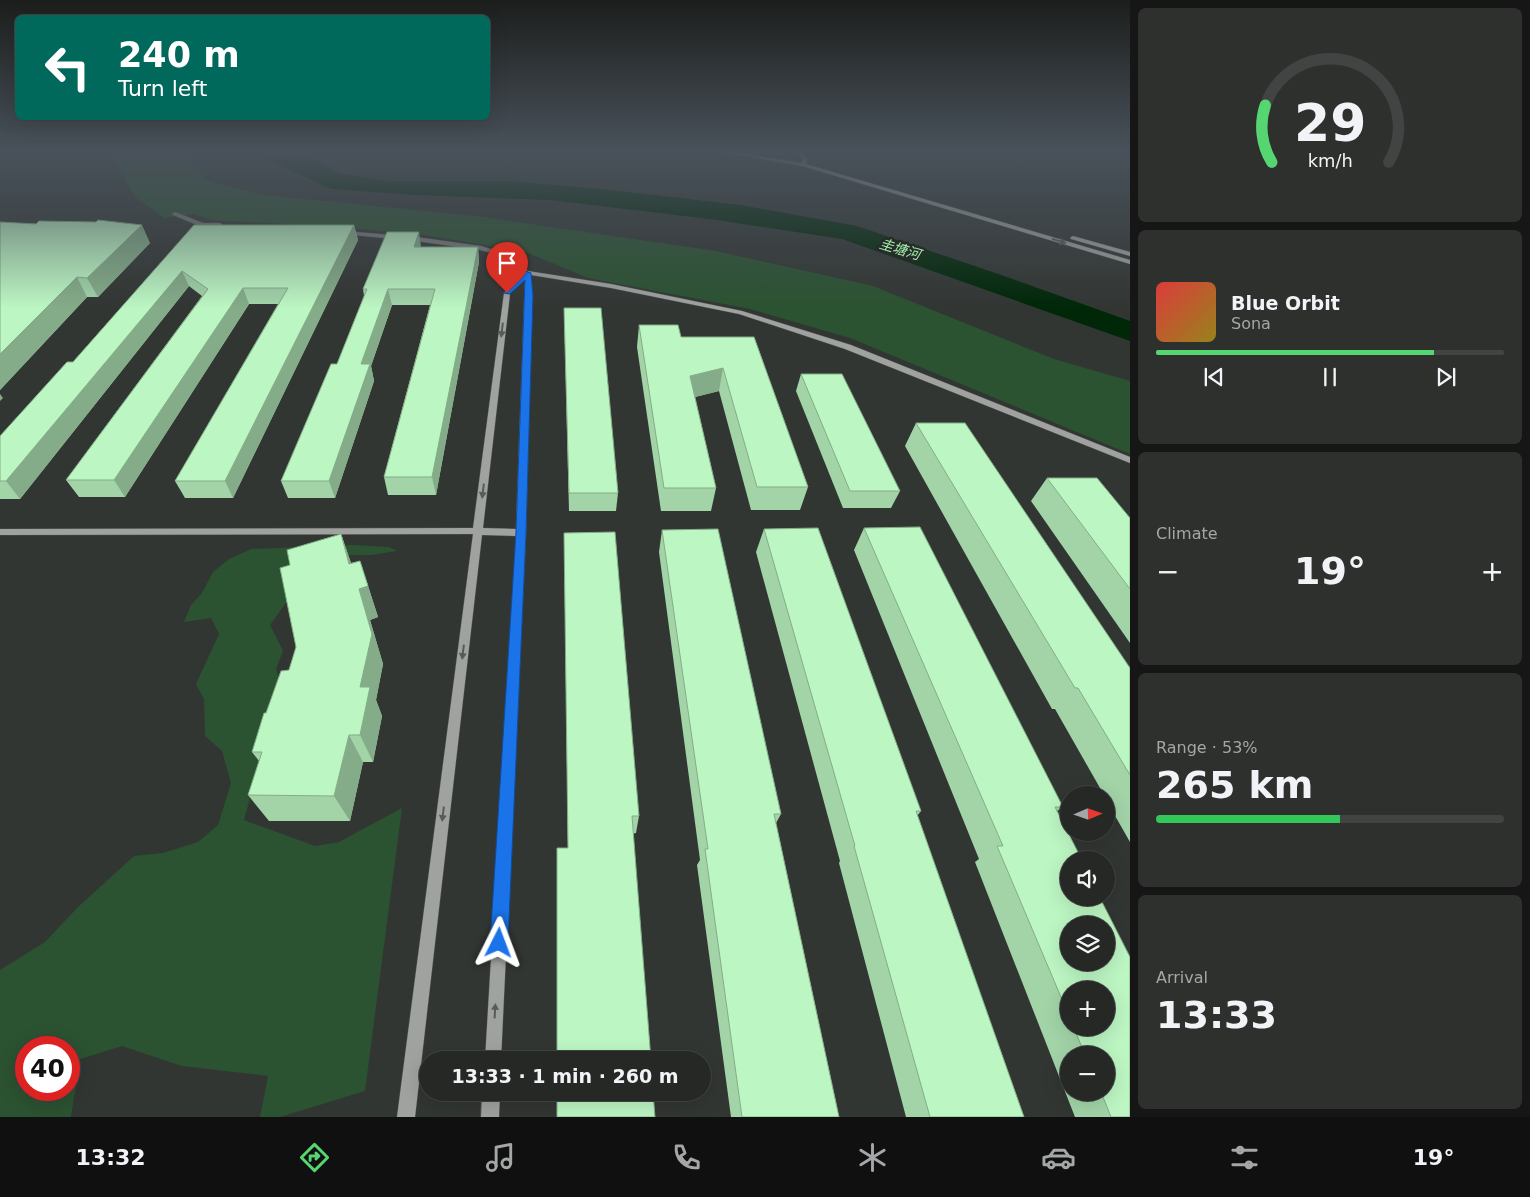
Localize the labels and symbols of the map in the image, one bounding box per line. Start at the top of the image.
water label: 圭塘河 [878,235,925,264]
one-way arrow [1051,237,1066,245]
pin [486,242,528,293]
one-way arrow [498,322,506,338]
one-way arrow [479,483,487,499]
one-way arrow [459,645,467,661]
north arrow [1060,786,1115,841]
one-way arrow [439,806,447,822]
position arrow [472,916,524,968]
one-way arrow [492,1003,500,1019]
speed limit sign: 40 [15,1036,80,1101]

